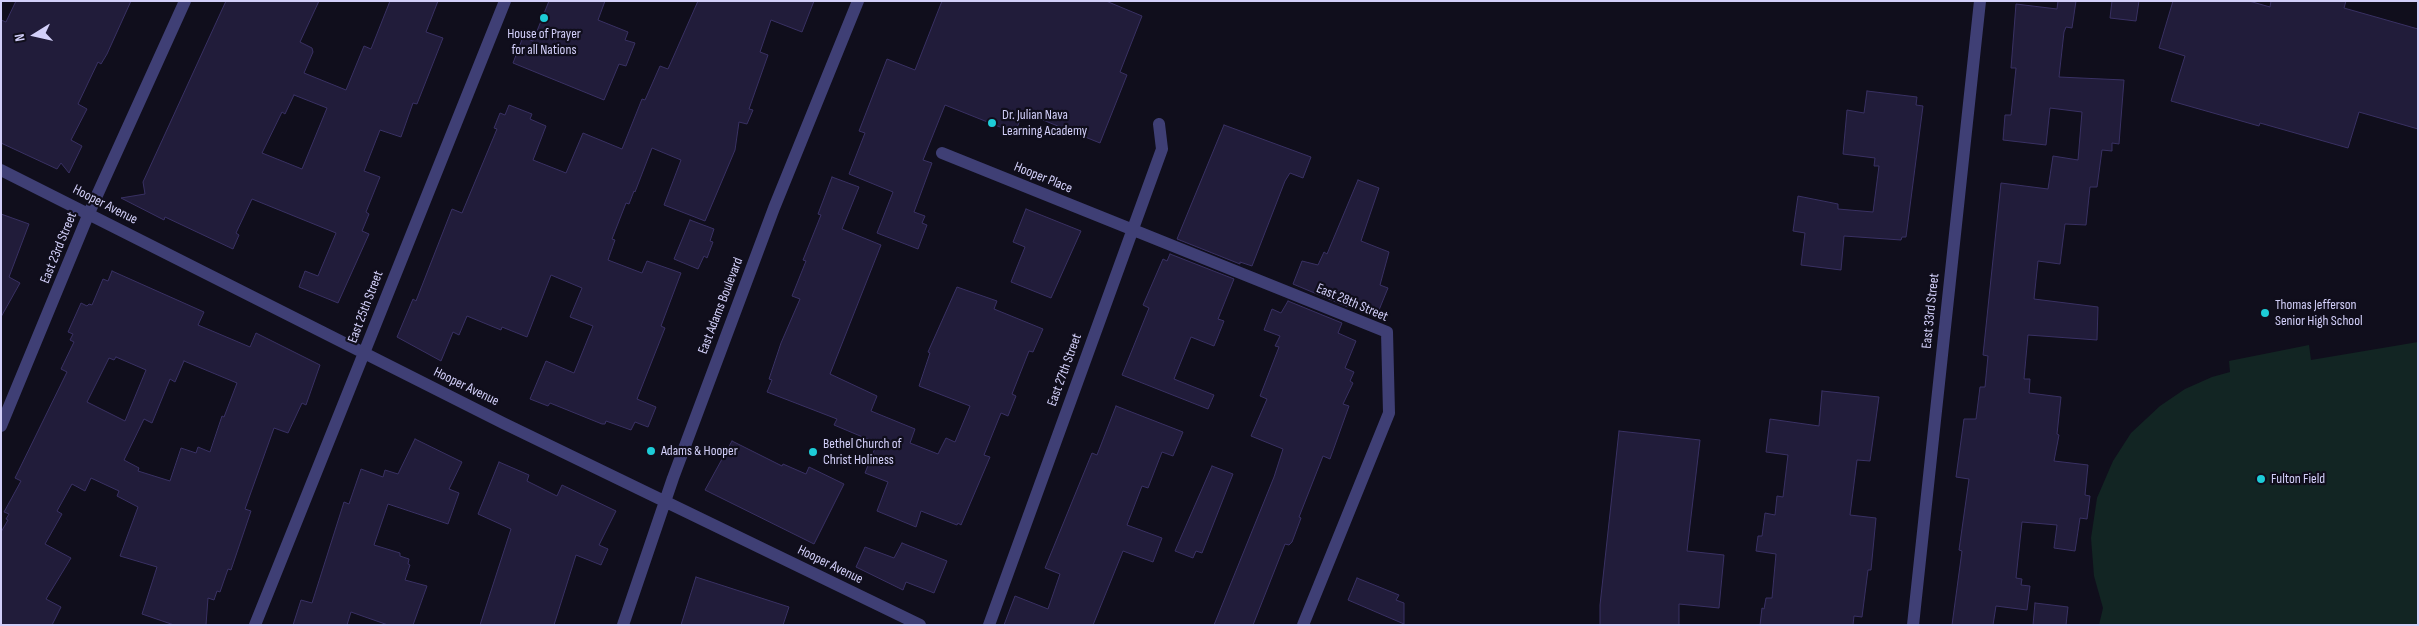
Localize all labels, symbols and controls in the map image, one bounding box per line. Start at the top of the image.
north arrow [10,10,60,60]
marker: House of Prayer for all Nations [538,12,550,24]
place label: House of Prayer for all Nations [507,26,581,58]
text: N [11,33,29,43]
place label: Dr. Julian Nava Learning Academy [1002,107,1087,140]
marker: Dr. Julian Nava Learning Academy [986,117,998,129]
street label: Hooper Place [1011,159,1075,197]
street label: Hooper Avenue [70,181,140,229]
street label: East 23rd Street [37,210,81,286]
street label: East Adams Boulevard [695,255,747,357]
street label: East 25th Street [345,269,387,345]
street label: East 33rd Street [1919,273,1943,349]
street label: East 28th Street [1314,280,1390,326]
place label: Thomas Jefferson Senior High School [2275,297,2363,330]
marker: Thomas Jefferson Senior High School [2259,307,2271,319]
street label: East 27th Street [1044,331,1086,409]
street label: Hooper Avenue [431,364,501,410]
place label: Bethel Church of Christ Holiness [823,436,902,468]
place label: Adams & Hooper [661,443,738,459]
marker: Adams & Hooper [645,445,657,457]
marker: Bethel Church of Christ Holiness [807,446,819,458]
place label: Fulton Field [2271,471,2325,487]
marker: Fulton Field [2255,473,2267,485]
street label: Hooper Avenue [795,542,865,588]

